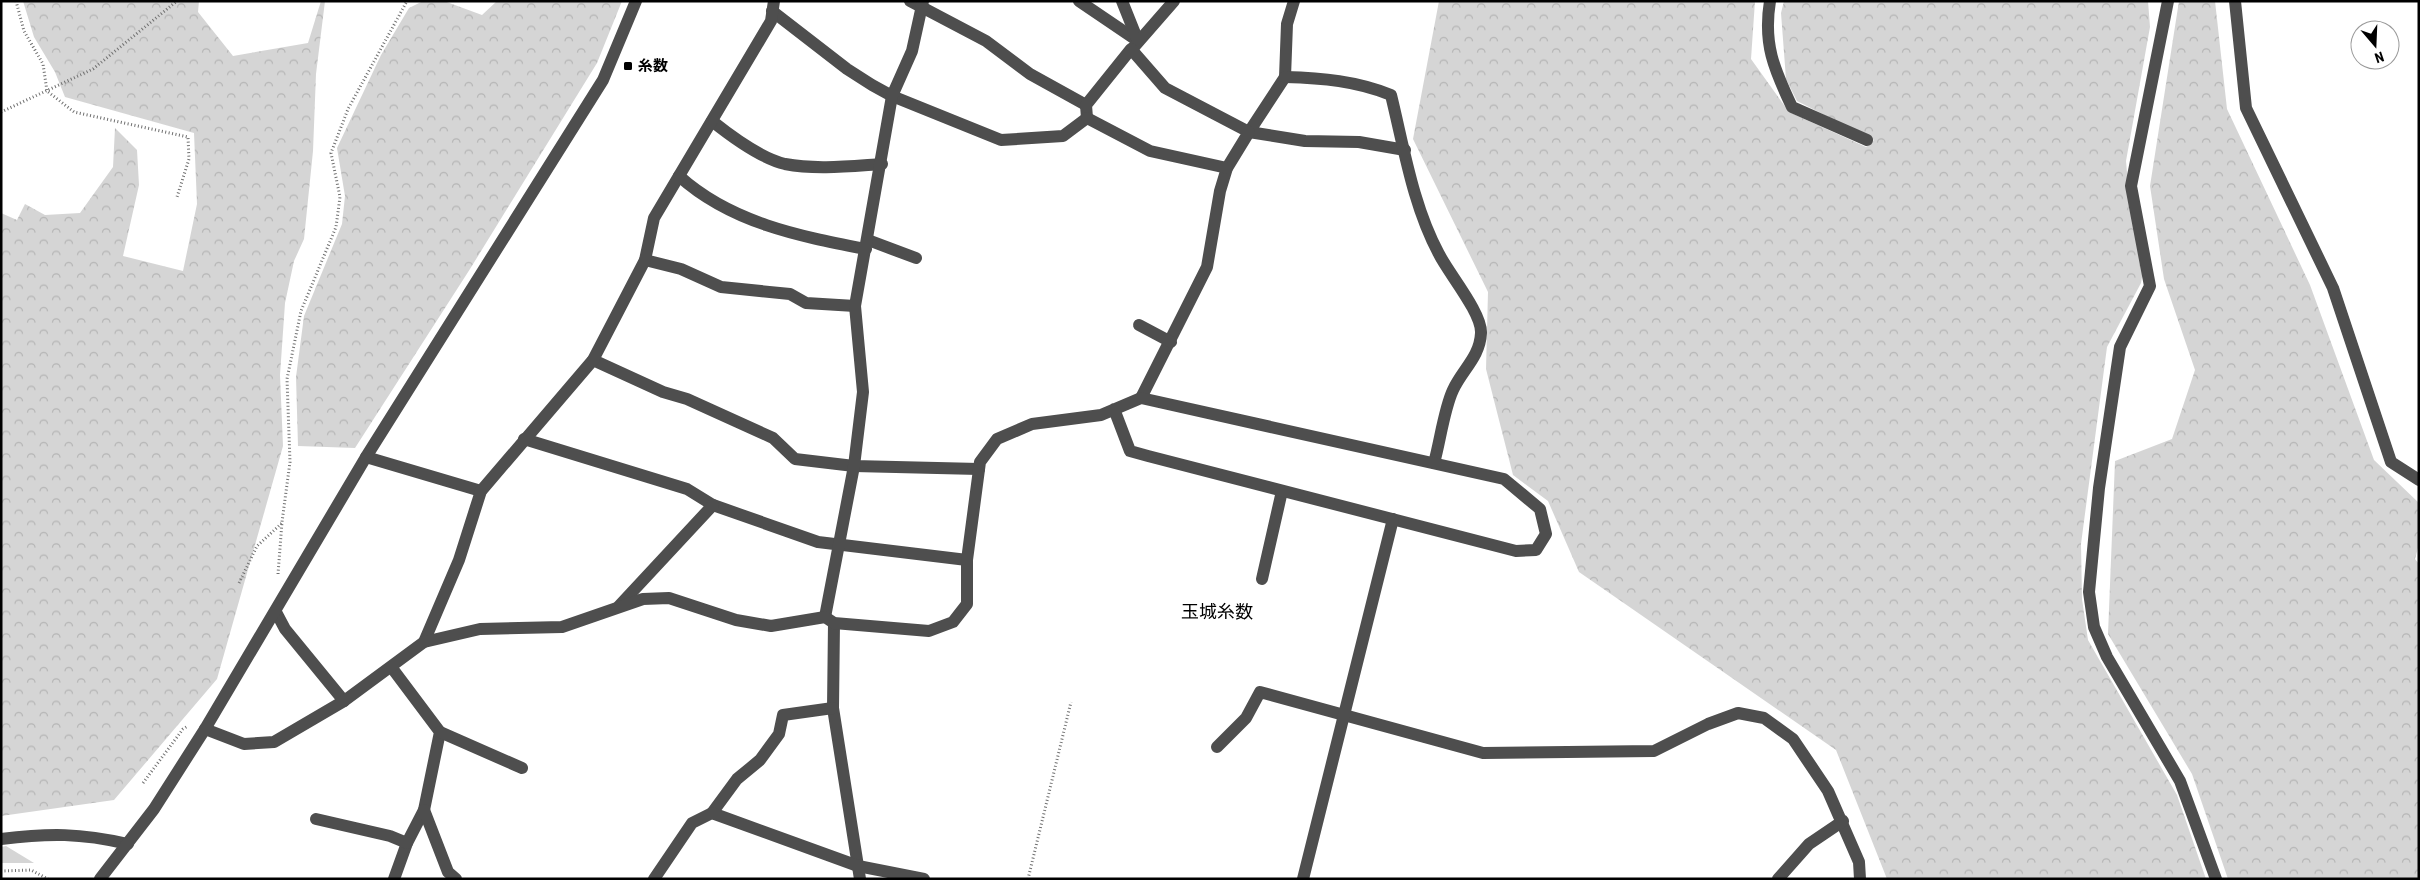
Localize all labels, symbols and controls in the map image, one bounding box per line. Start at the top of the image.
north arrow [2350,20,2400,70]
text: N [2373,48,2386,66]
place label: 糸数 [638,57,668,75]
marker: 糸数 [622,60,634,72]
district label: 玉城糸数 [1181,601,1253,622]

